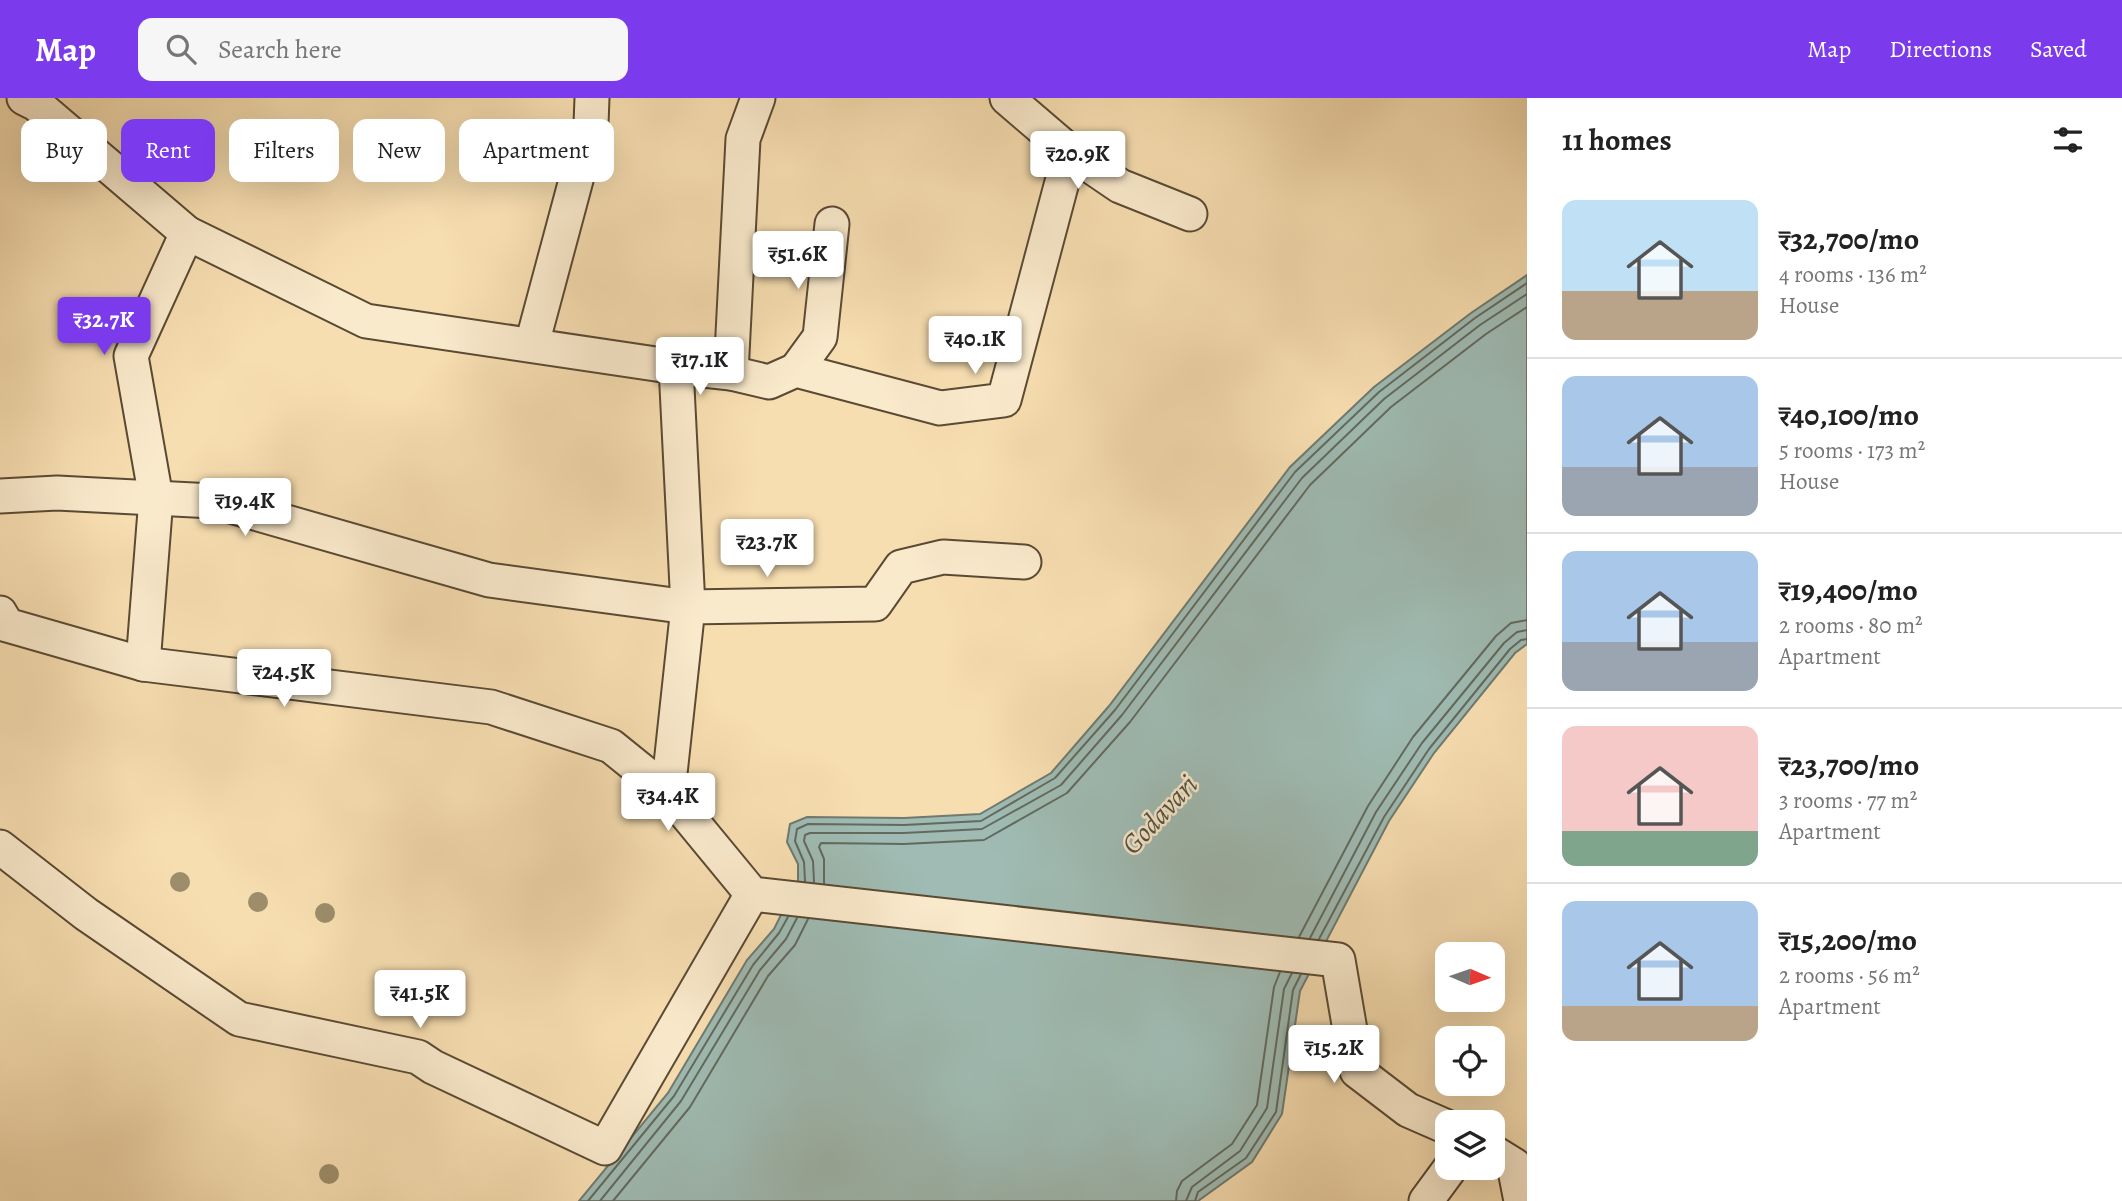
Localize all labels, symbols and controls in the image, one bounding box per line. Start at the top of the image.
search box [138,18,628,81]
text: Map [35,27,96,72]
icon: search [162,30,200,68]
text: Search here [218,32,342,67]
text: Map [1807,33,1851,65]
text: Directions [1889,33,1992,65]
text: Saved [2030,33,2087,65]
chip: Buy [21,119,107,182]
chip: Rent [121,119,215,182]
chip: Filters [229,119,339,182]
chip: New [353,119,445,182]
chip: Apartment [459,119,614,182]
text: 11 homes [1562,120,1672,160]
icon: filters [2049,121,2087,159]
pin: ₹20.9K [1021,132,1135,191]
text: ₹20.9K [1046,138,1110,169]
text: ₹32,700/mo [1779,219,1919,259]
icon: home [1618,228,1702,312]
pin: ₹51.6K [741,232,855,291]
text: ₹51.6K [769,238,827,269]
text: 4 rooms · 136 m² [1779,259,1927,290]
text: House [1779,290,1839,321]
pin: ₹32.7K [47,298,161,357]
text: ₹32.7K [74,304,134,335]
pin: ₹40.1K [918,316,1032,376]
text: ₹40.1K [945,323,1005,354]
pin: ₹17.1K [643,338,757,397]
text: ₹17.1K [672,344,728,375]
text: ₹40,100/mo [1779,395,1919,435]
icon: home [1618,404,1702,488]
text: 5 rooms · 173 m² [1779,435,1925,466]
text: House [1779,466,1839,497]
pin: ₹19.4K [188,478,302,538]
text: ₹19.4K [215,485,275,516]
pin: ₹23.7K [710,519,824,579]
text: ₹23.7K [737,526,797,557]
text: ₹19,400/mo [1779,570,1918,610]
icon: home [1618,579,1702,663]
text: 2 rooms · 80 m² [1779,610,1923,641]
text: Apartment [1779,641,1881,672]
pin: ₹24.5K [227,650,341,709]
text: ₹24.5K [253,656,315,687]
text: ₹23,700/mo [1779,745,1919,785]
icon: home [1618,754,1702,838]
water label: Godavari [1113,767,1206,863]
pin: ₹34.4K [611,774,725,833]
text: ₹34.4K [637,780,699,811]
text: 3 rooms · 77 m² [1779,785,1917,816]
text: Apartment [1779,816,1881,847]
text: ₹15,200/mo [1779,920,1917,960]
icon: home [1618,929,1702,1013]
north arrow [1435,942,1505,1012]
map controls [1435,942,1505,1180]
text: 2 rooms · 56 m² [1779,960,1920,991]
pin: ₹41.5K [363,970,477,1030]
text: ₹41.5K [391,977,449,1008]
text: Apartment [1779,991,1881,1022]
pin: ₹15.2K [1277,1026,1391,1085]
button: locate [1435,1026,1505,1096]
text: ₹15.2K [1304,1032,1364,1063]
button: layers [1435,1110,1505,1180]

